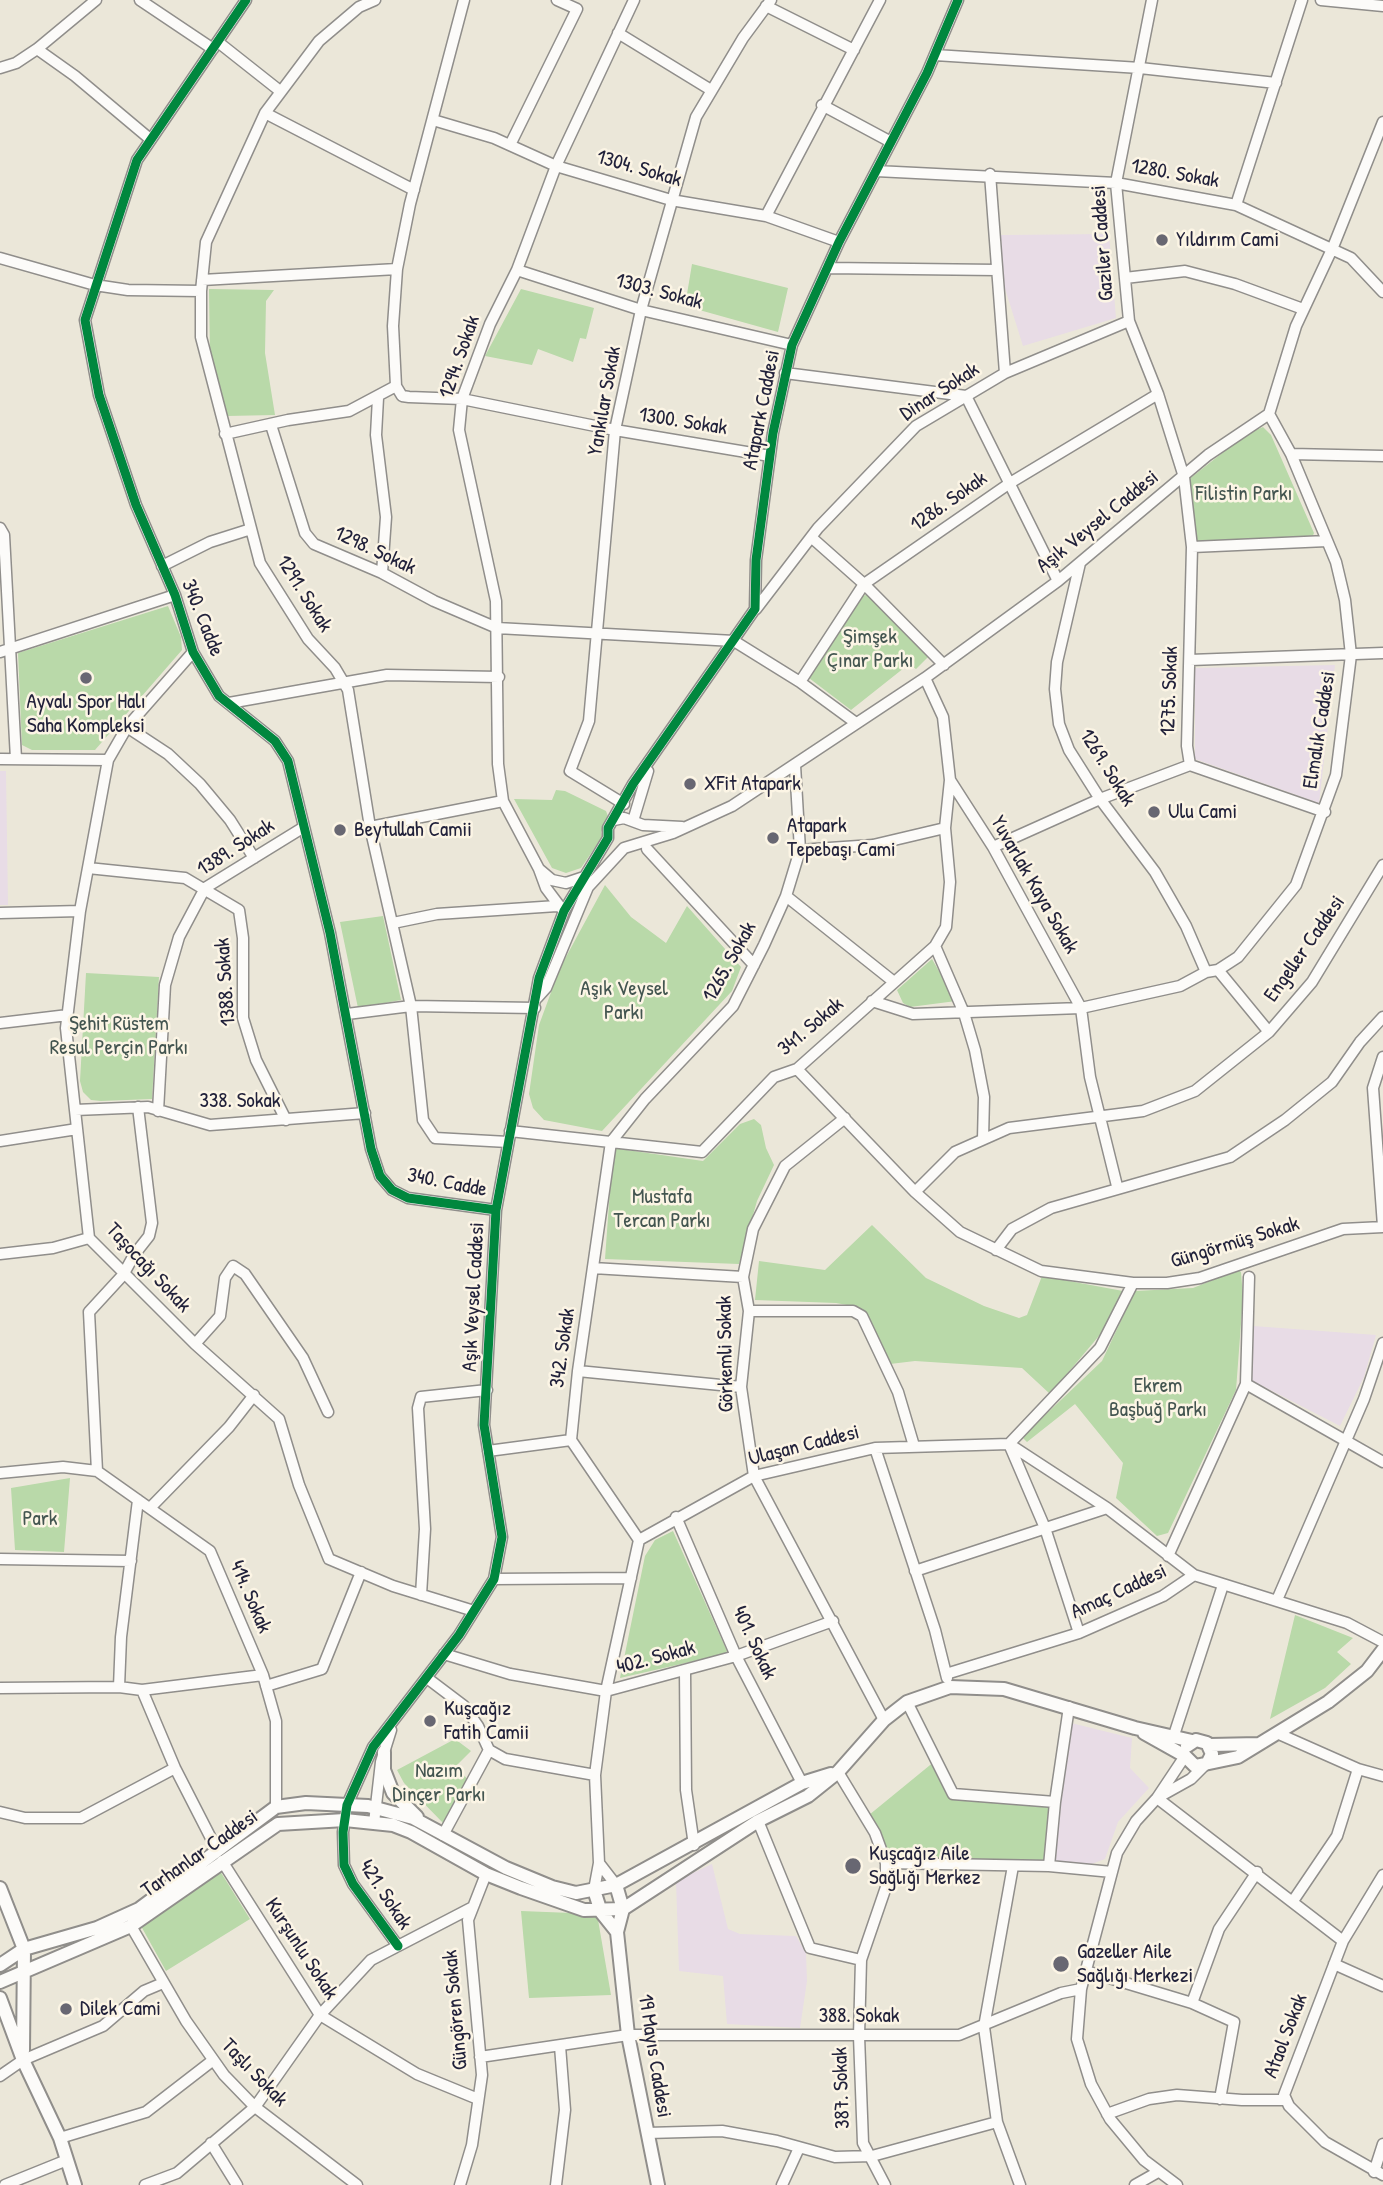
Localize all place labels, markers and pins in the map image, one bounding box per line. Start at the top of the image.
place label: Yıldırım Cami [1176,227,1279,253]
marker: Yıldırım Cami [1154,232,1170,248]
marker: Ayvalı Spor Halı Saha Kompleksi [78,670,94,686]
place label: Ayvalı Spor Halı Saha Kompleksi [26,689,146,739]
place label: XFit Atapark [704,771,801,797]
marker: XFit Atapark [682,776,698,792]
place label: Ulu Cami [1168,799,1237,825]
marker: Ulu Cami [1146,804,1162,820]
place label: Atapark Tepebaşı Cami [787,813,896,863]
place label: Beytullah Camii [354,817,472,843]
marker: Beytullah Camii [332,822,348,838]
marker: Atapark Tepebaşı Cami [765,830,781,846]
place label: Kuşcağız Fatih Camii [444,1696,529,1746]
marker: Kuşcağız Fatih Camii [422,1713,438,1729]
place label: Kuşcağız Aile Sağlığı Merkez [869,1841,980,1891]
marker: Kuşcağız Aile Sağlığı Merkez [843,1856,863,1876]
place label: Gazeller Aile Sağlığı Merkezi [1077,1939,1193,1989]
marker: Gazeller Aile Sağlığı Merkezi [1051,1954,1071,1974]
place label: Dilek Cami [80,1996,161,2022]
marker: Dilek Cami [58,2001,74,2017]

